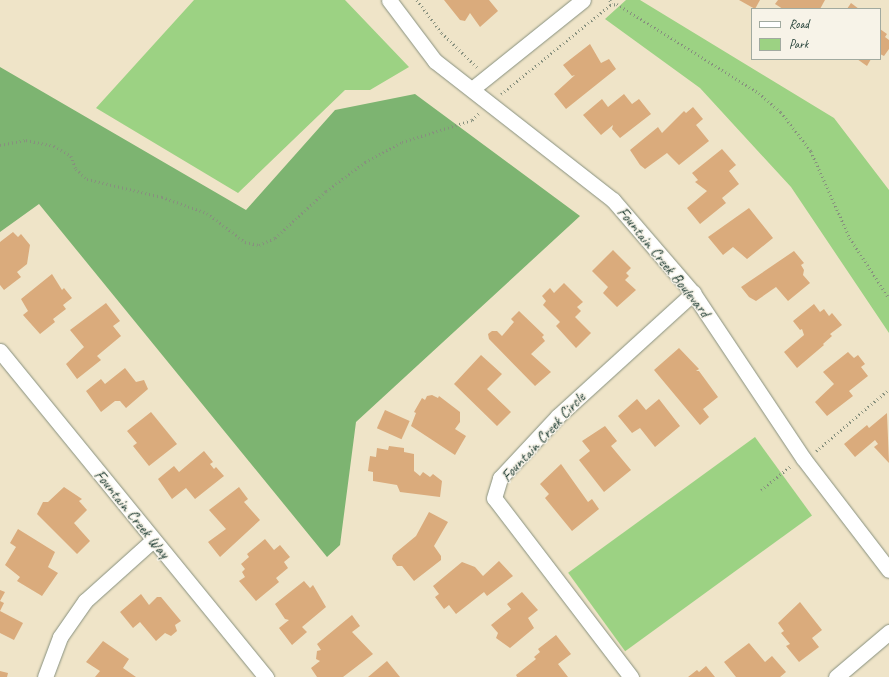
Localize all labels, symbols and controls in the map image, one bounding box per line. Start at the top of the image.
legend [751,8,881,60]
text: Road [789,16,809,32]
text: Park [789,36,808,52]
street label: Fountain Creek Boulevard [613,203,715,321]
street label: Fountain Creek Circle [497,388,589,486]
street label: Fountain Creek Way [90,466,174,562]

